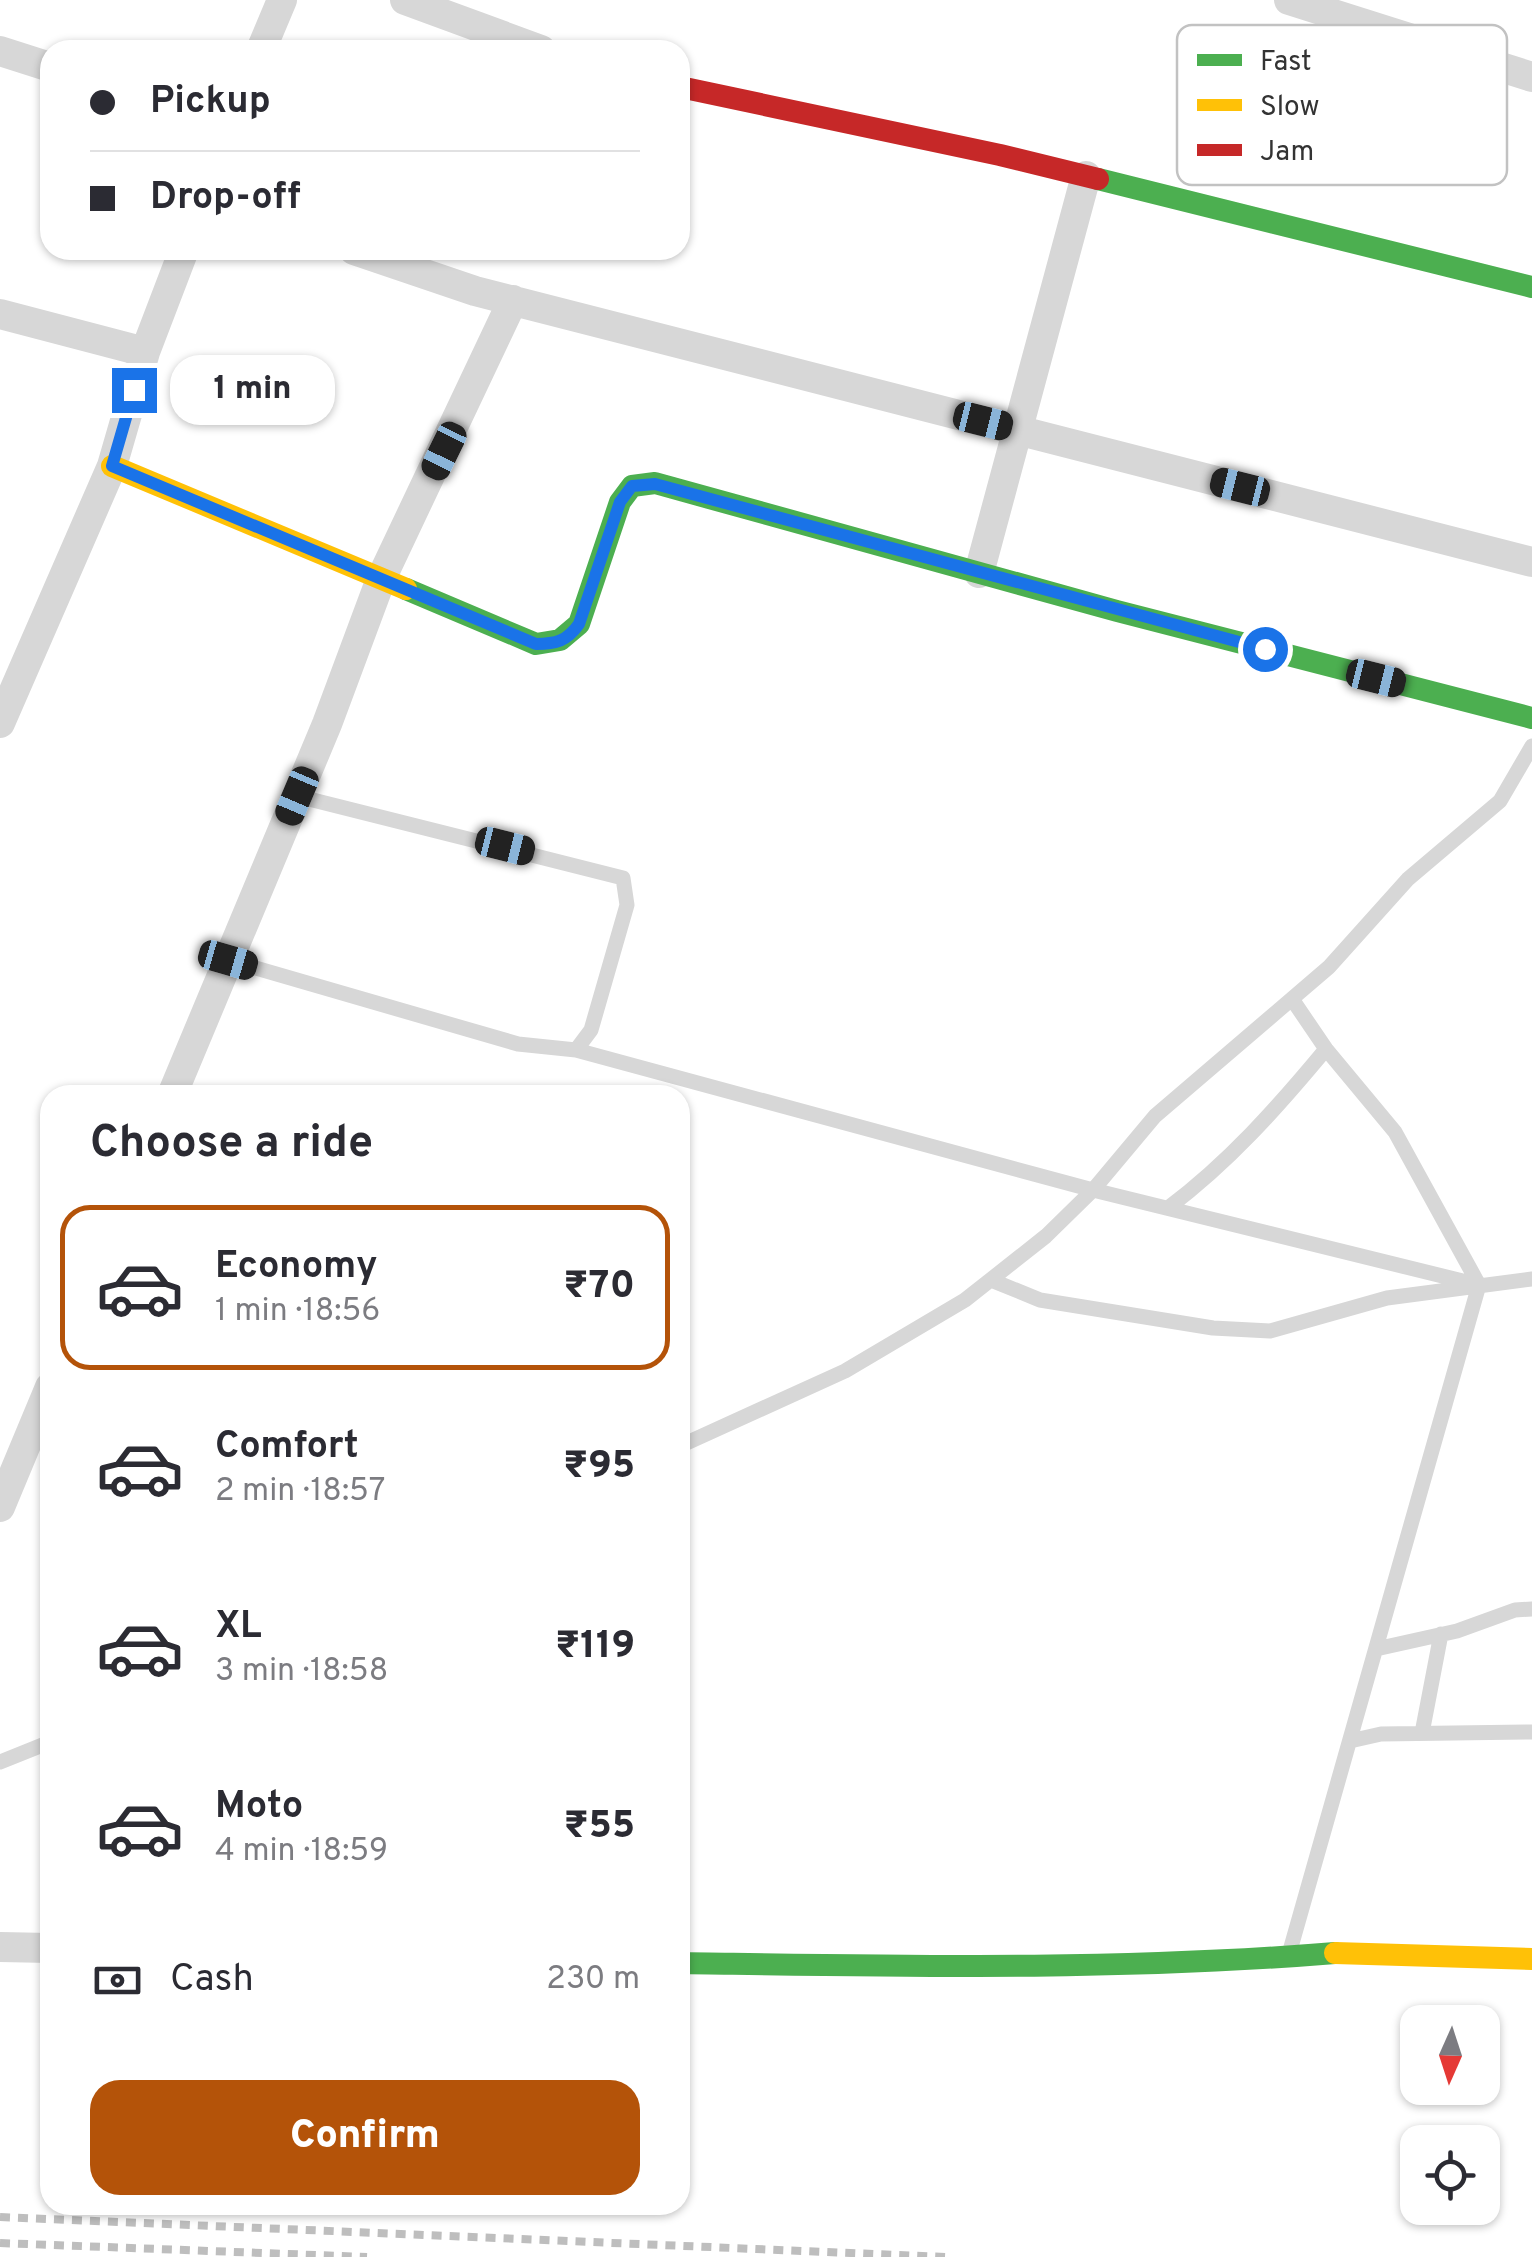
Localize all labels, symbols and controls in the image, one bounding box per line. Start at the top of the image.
legend [1177,25,1507,185]
text: Fast [1260,45,1312,81]
text: Pickup [150,78,271,127]
text: Slow [1260,90,1319,126]
text: Jam [1260,135,1314,171]
text: Drop-off [150,174,301,223]
callout: 1 min [169,355,334,425]
route end [112,368,157,413]
text: 1 min [213,370,292,410]
car [950,399,1016,443]
car [417,417,471,485]
car [1207,465,1273,509]
route start [1243,627,1288,672]
car [1343,656,1409,700]
car [271,763,323,829]
car [472,824,538,868]
car [195,937,261,983]
text: Choose a ride [90,1116,373,1173]
icon: car [95,1243,185,1333]
text: Economy [215,1243,377,1292]
text: ₹70 [564,1263,635,1312]
text: 1 min · 18:56 [215,1292,380,1332]
icon: car [95,1423,185,1513]
text: Comfort [215,1423,359,1472]
text: ₹95 [563,1443,635,1492]
text: 2 min · 18:57 [215,1472,385,1512]
icon: car [95,1603,185,1693]
text: XL [215,1603,262,1652]
text: ₹119 [555,1623,635,1672]
text: 3 min · 18:58 [215,1652,388,1692]
icon: car [95,1783,185,1873]
text: Moto [215,1783,303,1832]
text: ₹55 [564,1803,635,1852]
text: 4 min · 18:59 [215,1832,388,1872]
icon: cash [90,1953,145,2008]
text: Cash [170,1956,254,2005]
text: 230 m [546,1960,640,2000]
north arrow [1400,2005,1500,2105]
map controls [1400,2005,1500,2225]
button: Confirm [90,2080,640,2195]
button: locate [1400,2125,1500,2225]

